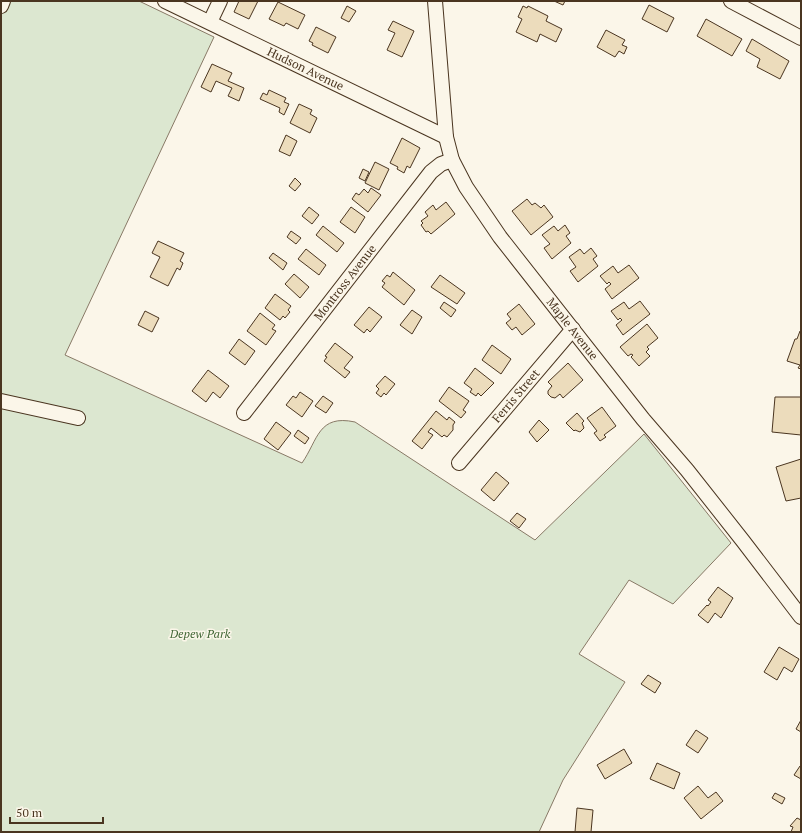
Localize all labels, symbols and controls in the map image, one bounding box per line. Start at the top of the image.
street label: Hudson Avenue [265,44,346,93]
street label: Montross Avenue [311,241,379,323]
street label: Maple Avenue [544,295,602,363]
street label: Ferris Street [489,365,543,425]
park label: Depew Park [169,626,231,641]
scale bar [10,799,103,825]
text: 50 m [16,805,43,820]

